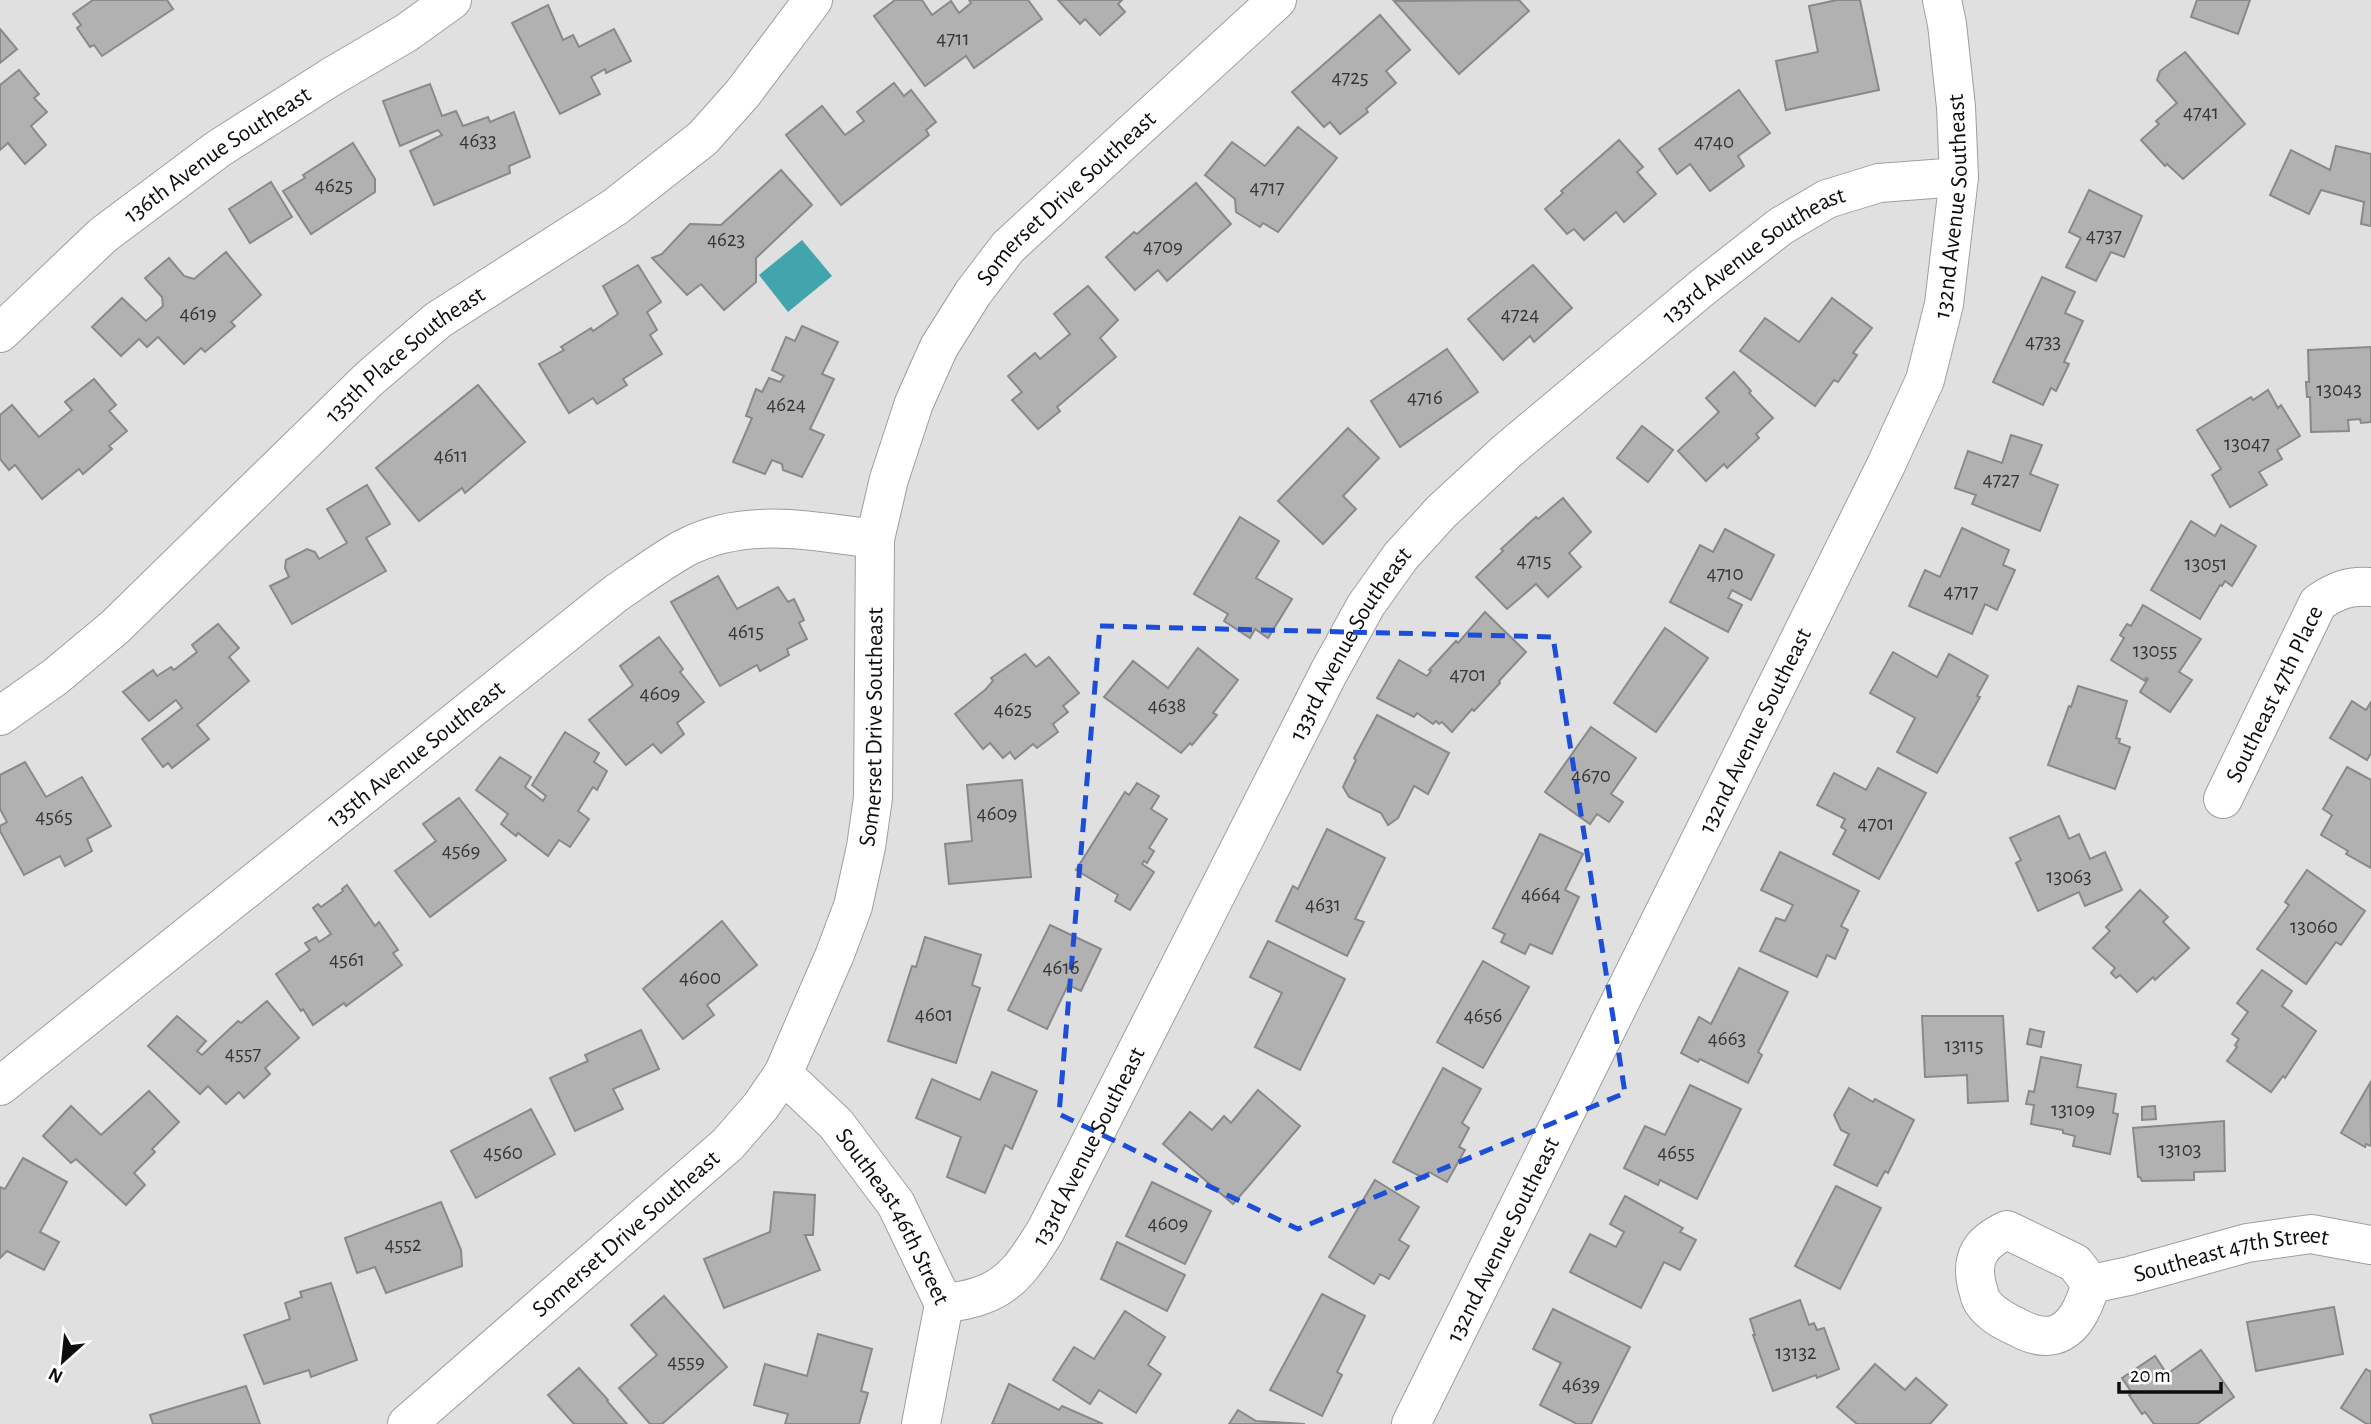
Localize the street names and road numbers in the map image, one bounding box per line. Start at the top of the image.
street label: 136th Avenue Southeast [120,82,315,228]
street label: 132nd Avenue Southeast [1930,93,1972,322]
street label: Somerset Drive Southeast [972,107,1161,290]
street label: 133rd Avenue Southeast [1658,183,1848,329]
street label: 135th Place Southeast [321,282,490,428]
street label: 133rd Avenue Southeast [1285,542,1416,745]
street label: Southeast 47th Place [2222,602,2328,786]
street label: Somerset Drive Southeast [855,607,887,848]
street label: 132nd Avenue Southeast [1695,624,1816,837]
street label: 135th Avenue Southeast [323,676,510,833]
street label: 133rd Avenue Southeast [1028,1043,1150,1251]
street label: Southeast 46th Street [831,1124,954,1309]
street label: 132nd Avenue Southeast [1443,1133,1564,1346]
street label: Somerset Drive Southeast [528,1146,725,1322]
street label: Southeast 47th Street [2131,1223,2331,1287]

